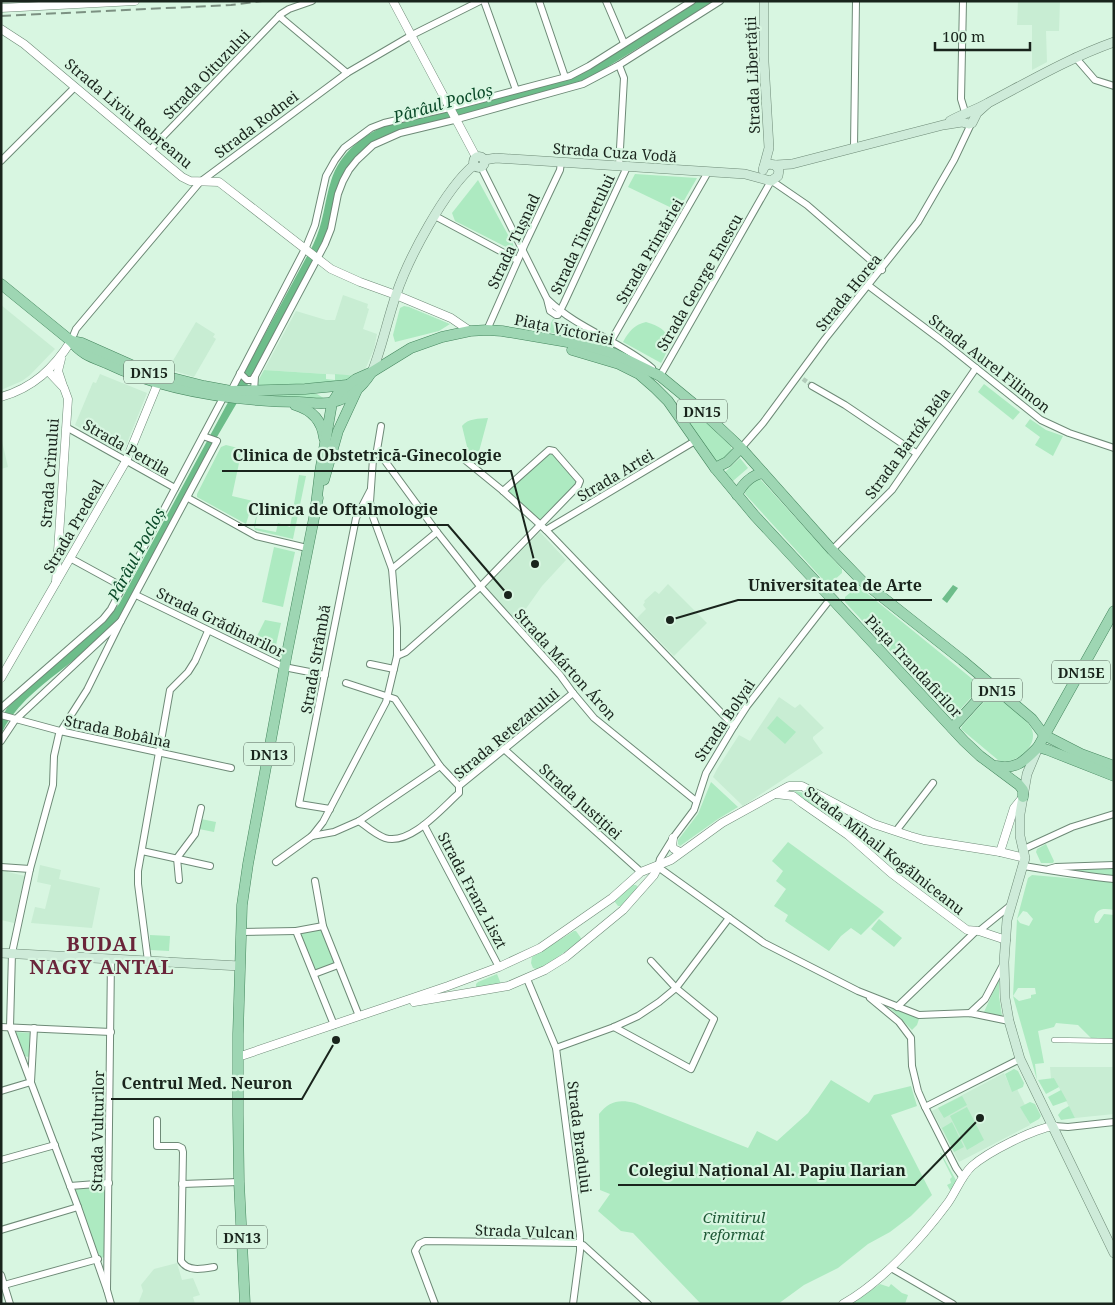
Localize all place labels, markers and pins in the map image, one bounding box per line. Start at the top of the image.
callout: Clinica de Obstetrică-Ginecologie [222,440,511,471]
callout: Clinica de Oftalmologie [238,494,448,525]
callout: Universitatea de Arte [738,569,932,600]
callout: Centrul Med. Neuron [111,1068,302,1099]
callout: Colegiul Național Al. Papiu Ilarian [618,1154,915,1185]

